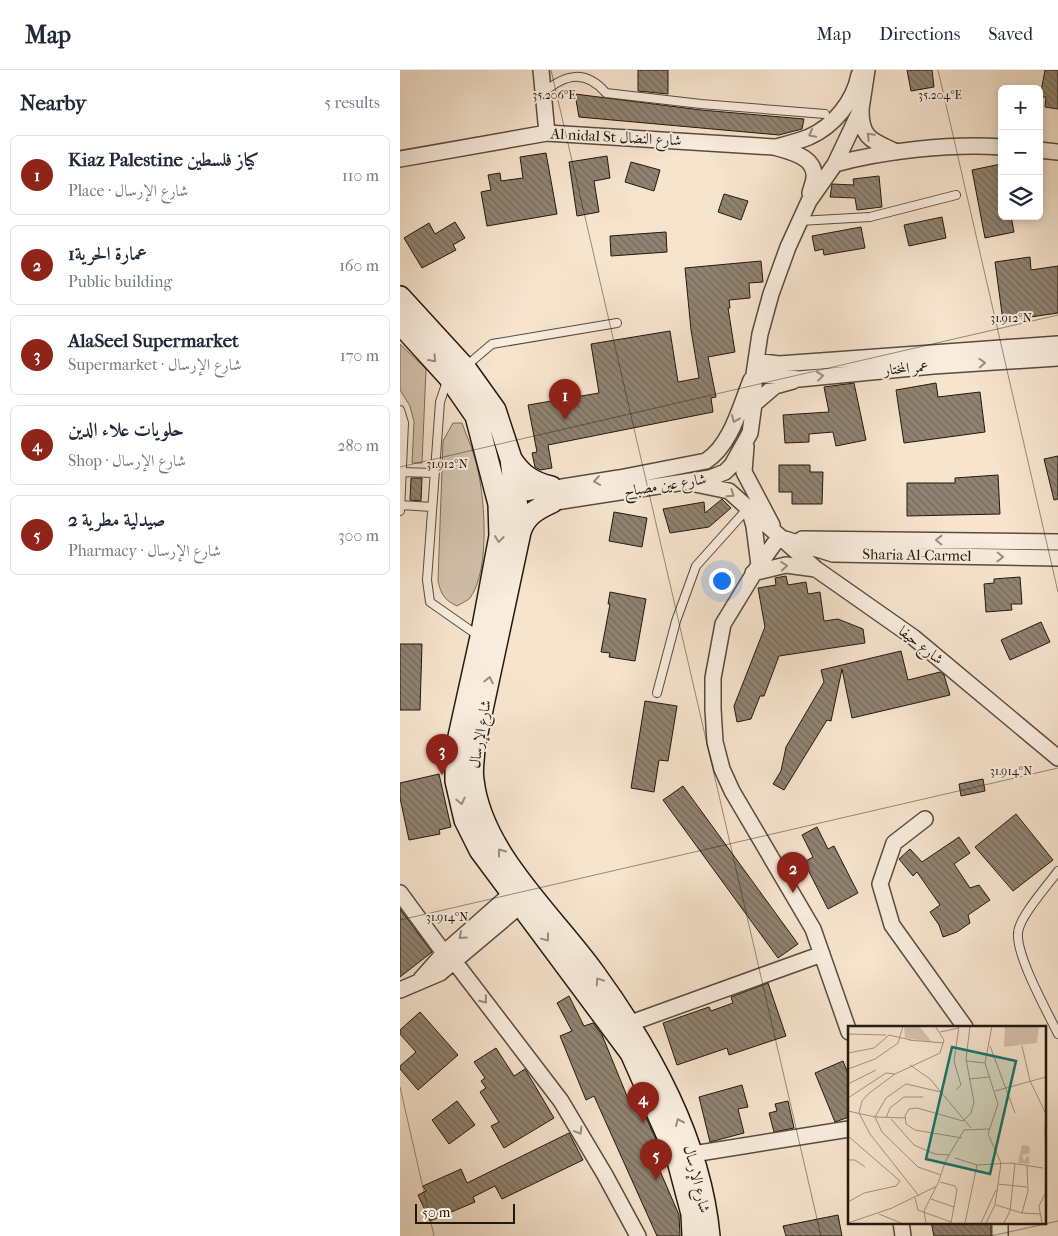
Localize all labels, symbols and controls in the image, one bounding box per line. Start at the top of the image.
text: Map [25,21,71,49]
text: Map [817,24,851,45]
text: Directions [879,24,960,45]
text: Saved [988,24,1033,45]
map controls [998,85,1043,220]
button: + [998,85,1043,130]
text: 35.206°E [532,88,576,102]
text: 35.204°E [918,88,962,102]
text: Nearby [20,91,86,115]
text: 5 results [324,93,380,112]
street label: Al nidal St شارع النضال [549,125,682,153]
one-way arrow [808,128,817,138]
button: − [998,130,1043,175]
one-way arrow [867,133,876,142]
text: Kiaz Palestine كياز فلسطين [68,149,259,171]
text: 1 [34,166,40,185]
text: 110 m [342,166,379,185]
button: layers [998,175,1043,220]
text: Place · شارع الإرسال [68,181,188,200]
text: عمارة الحرية1 [68,243,147,265]
text: 2 [33,256,41,275]
text: 160 m [339,256,379,275]
text: Public building [68,272,172,291]
text: 31.912°N [990,311,1032,325]
text: AlaSeel Supermarket [68,330,239,352]
text: 3 [34,346,40,365]
text: 170 m [340,346,379,365]
one-way arrow [427,353,436,362]
text: Supermarket · شارع الإرسال [68,355,241,374]
street label: عمر المختار [881,357,929,380]
one-way arrow [978,357,986,368]
one-way arrow [816,371,824,382]
pin: 1 [549,379,581,420]
one-way arrow [730,414,741,423]
text: حلويات علاء الدين [68,419,184,441]
text: 4 [32,436,42,455]
text: 280 m [337,436,379,455]
text: Shop · شارع الإرسال [68,451,186,470]
text: 31.912°N [426,457,468,471]
street label: شارع عين مصباح [622,470,708,504]
one-way arrow [593,475,601,486]
one-way arrow [725,488,734,497]
text: صيدلية مطرية 2 [68,509,165,531]
text: 5 [34,526,40,545]
text: 300 m [338,526,379,545]
one-way arrow [494,535,505,543]
one-way arrow [935,535,943,545]
text: Pharmacy · شارع الإرسال [68,541,221,560]
street label: Sharia Al-Carmel [862,545,972,565]
one-way arrow [997,551,1005,562]
one-way arrow [781,561,789,572]
your location [709,568,735,594]
street label: شارع حيفا [893,622,947,671]
one-way arrow [484,675,494,684]
street label: شارع الإرسال [465,698,499,770]
pin: 3 [426,734,458,775]
text: 31.914°N [990,764,1032,778]
one-way arrow [455,797,466,806]
one-way arrow [498,848,507,858]
pin: 2 [777,852,809,893]
text: 31.914°N [426,910,468,924]
one-way arrow [458,931,467,940]
one-way arrow [540,932,548,941]
one-way arrow [596,977,606,986]
one-way arrow [478,994,487,1003]
inset map [848,1026,1046,1224]
pin: 4 [627,1082,659,1123]
one-way arrow [674,1118,685,1127]
one-way arrow [573,1126,583,1135]
pin: 5 [640,1139,672,1180]
street label: شارع الإرسال [676,1143,714,1216]
scale bar [415,1201,515,1224]
text: 50 m [422,1204,450,1221]

